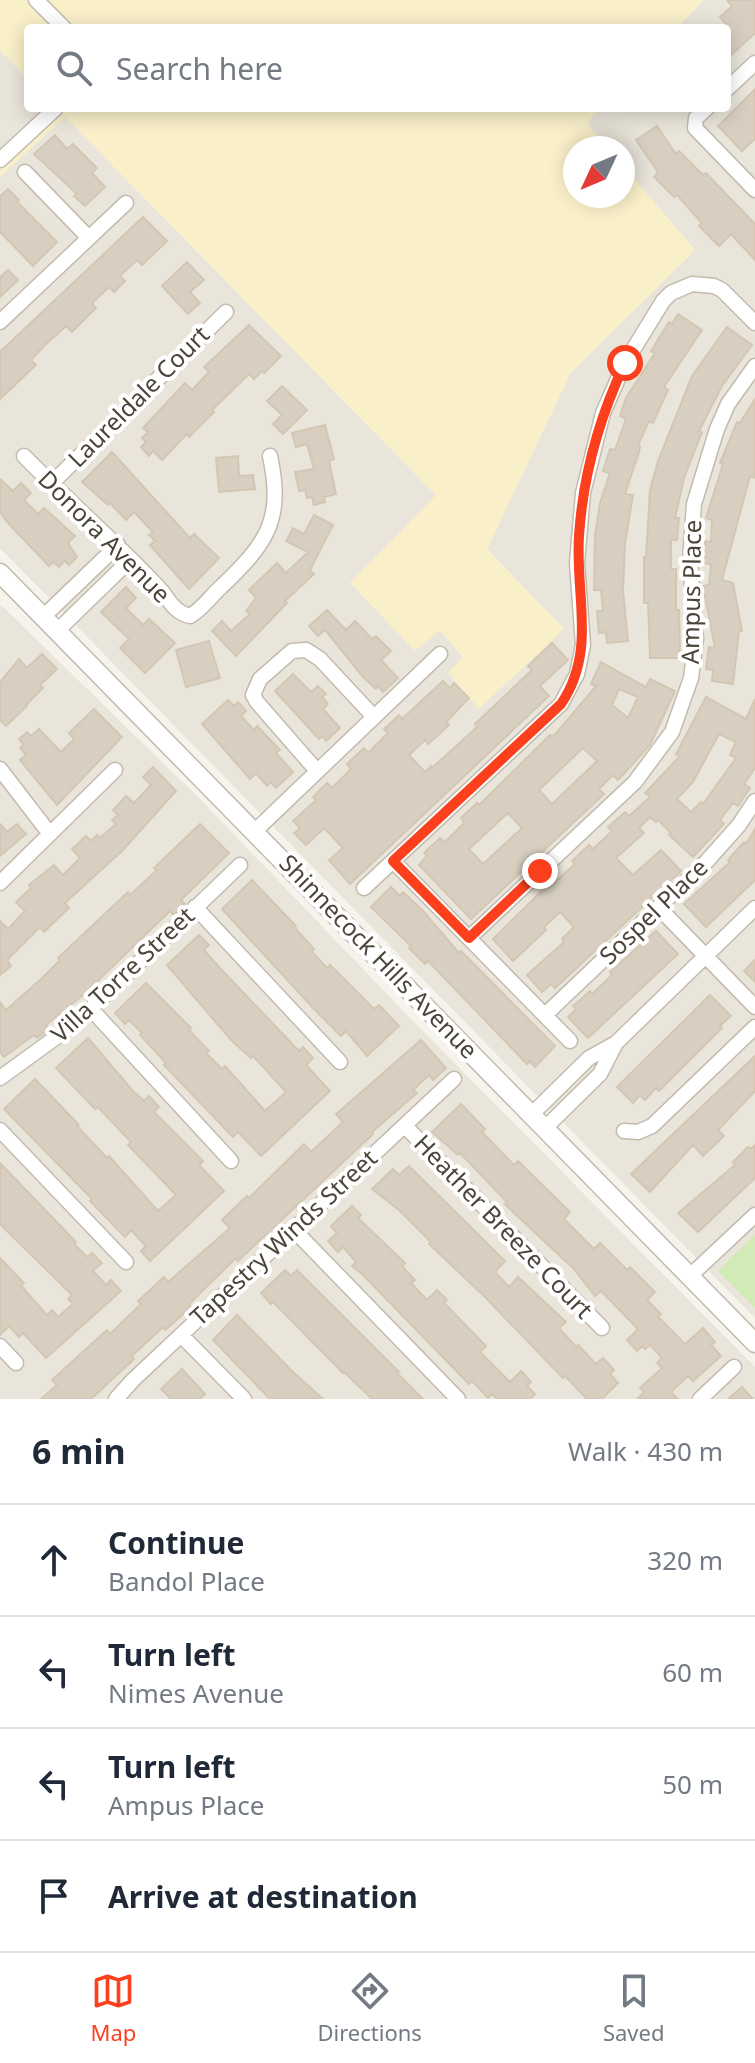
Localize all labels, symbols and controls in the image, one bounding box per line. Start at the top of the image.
search box [24,24,731,112]
icon: search [52,46,96,90]
text: Search here [116,48,283,89]
north arrow [563,136,635,208]
street label: Laureldale Court [60,318,216,474]
route start [607,345,643,381]
street label: Donora Avenue [32,462,179,609]
street label: Ampus Place [673,520,708,664]
street label: Shinnecock Hills Avenue [273,847,486,1065]
street label: Sospel Place [591,851,714,971]
route end [522,853,558,889]
street label: Villa Torre Street [43,899,201,1049]
street label: Heather Breeze Court [407,1127,601,1325]
street label: Tapestry Winds Street [182,1141,384,1332]
text: 6 min [32,1428,126,1474]
text: Walk · 430 m [568,1433,723,1469]
text: Continue [108,1522,244,1563]
icon: ahead [32,1538,76,1582]
text: 320 m [647,1542,723,1578]
text: Bandol Place [108,1563,265,1599]
text: Turn left [108,1634,236,1675]
icon: left [32,1650,76,1694]
text: 60 m [662,1654,723,1690]
text: Nimes Avenue [108,1675,284,1711]
text: Turn left [108,1746,236,1787]
icon: left [32,1762,76,1806]
text: 50 m [662,1766,723,1802]
text: Ampus Place [108,1787,264,1823]
icon: arrive [32,1874,76,1918]
text: Arrive at destination [108,1876,418,1917]
tab: Map [91,1969,136,2047]
tab: Directions [317,1969,422,2047]
tab: Saved [603,1969,664,2047]

